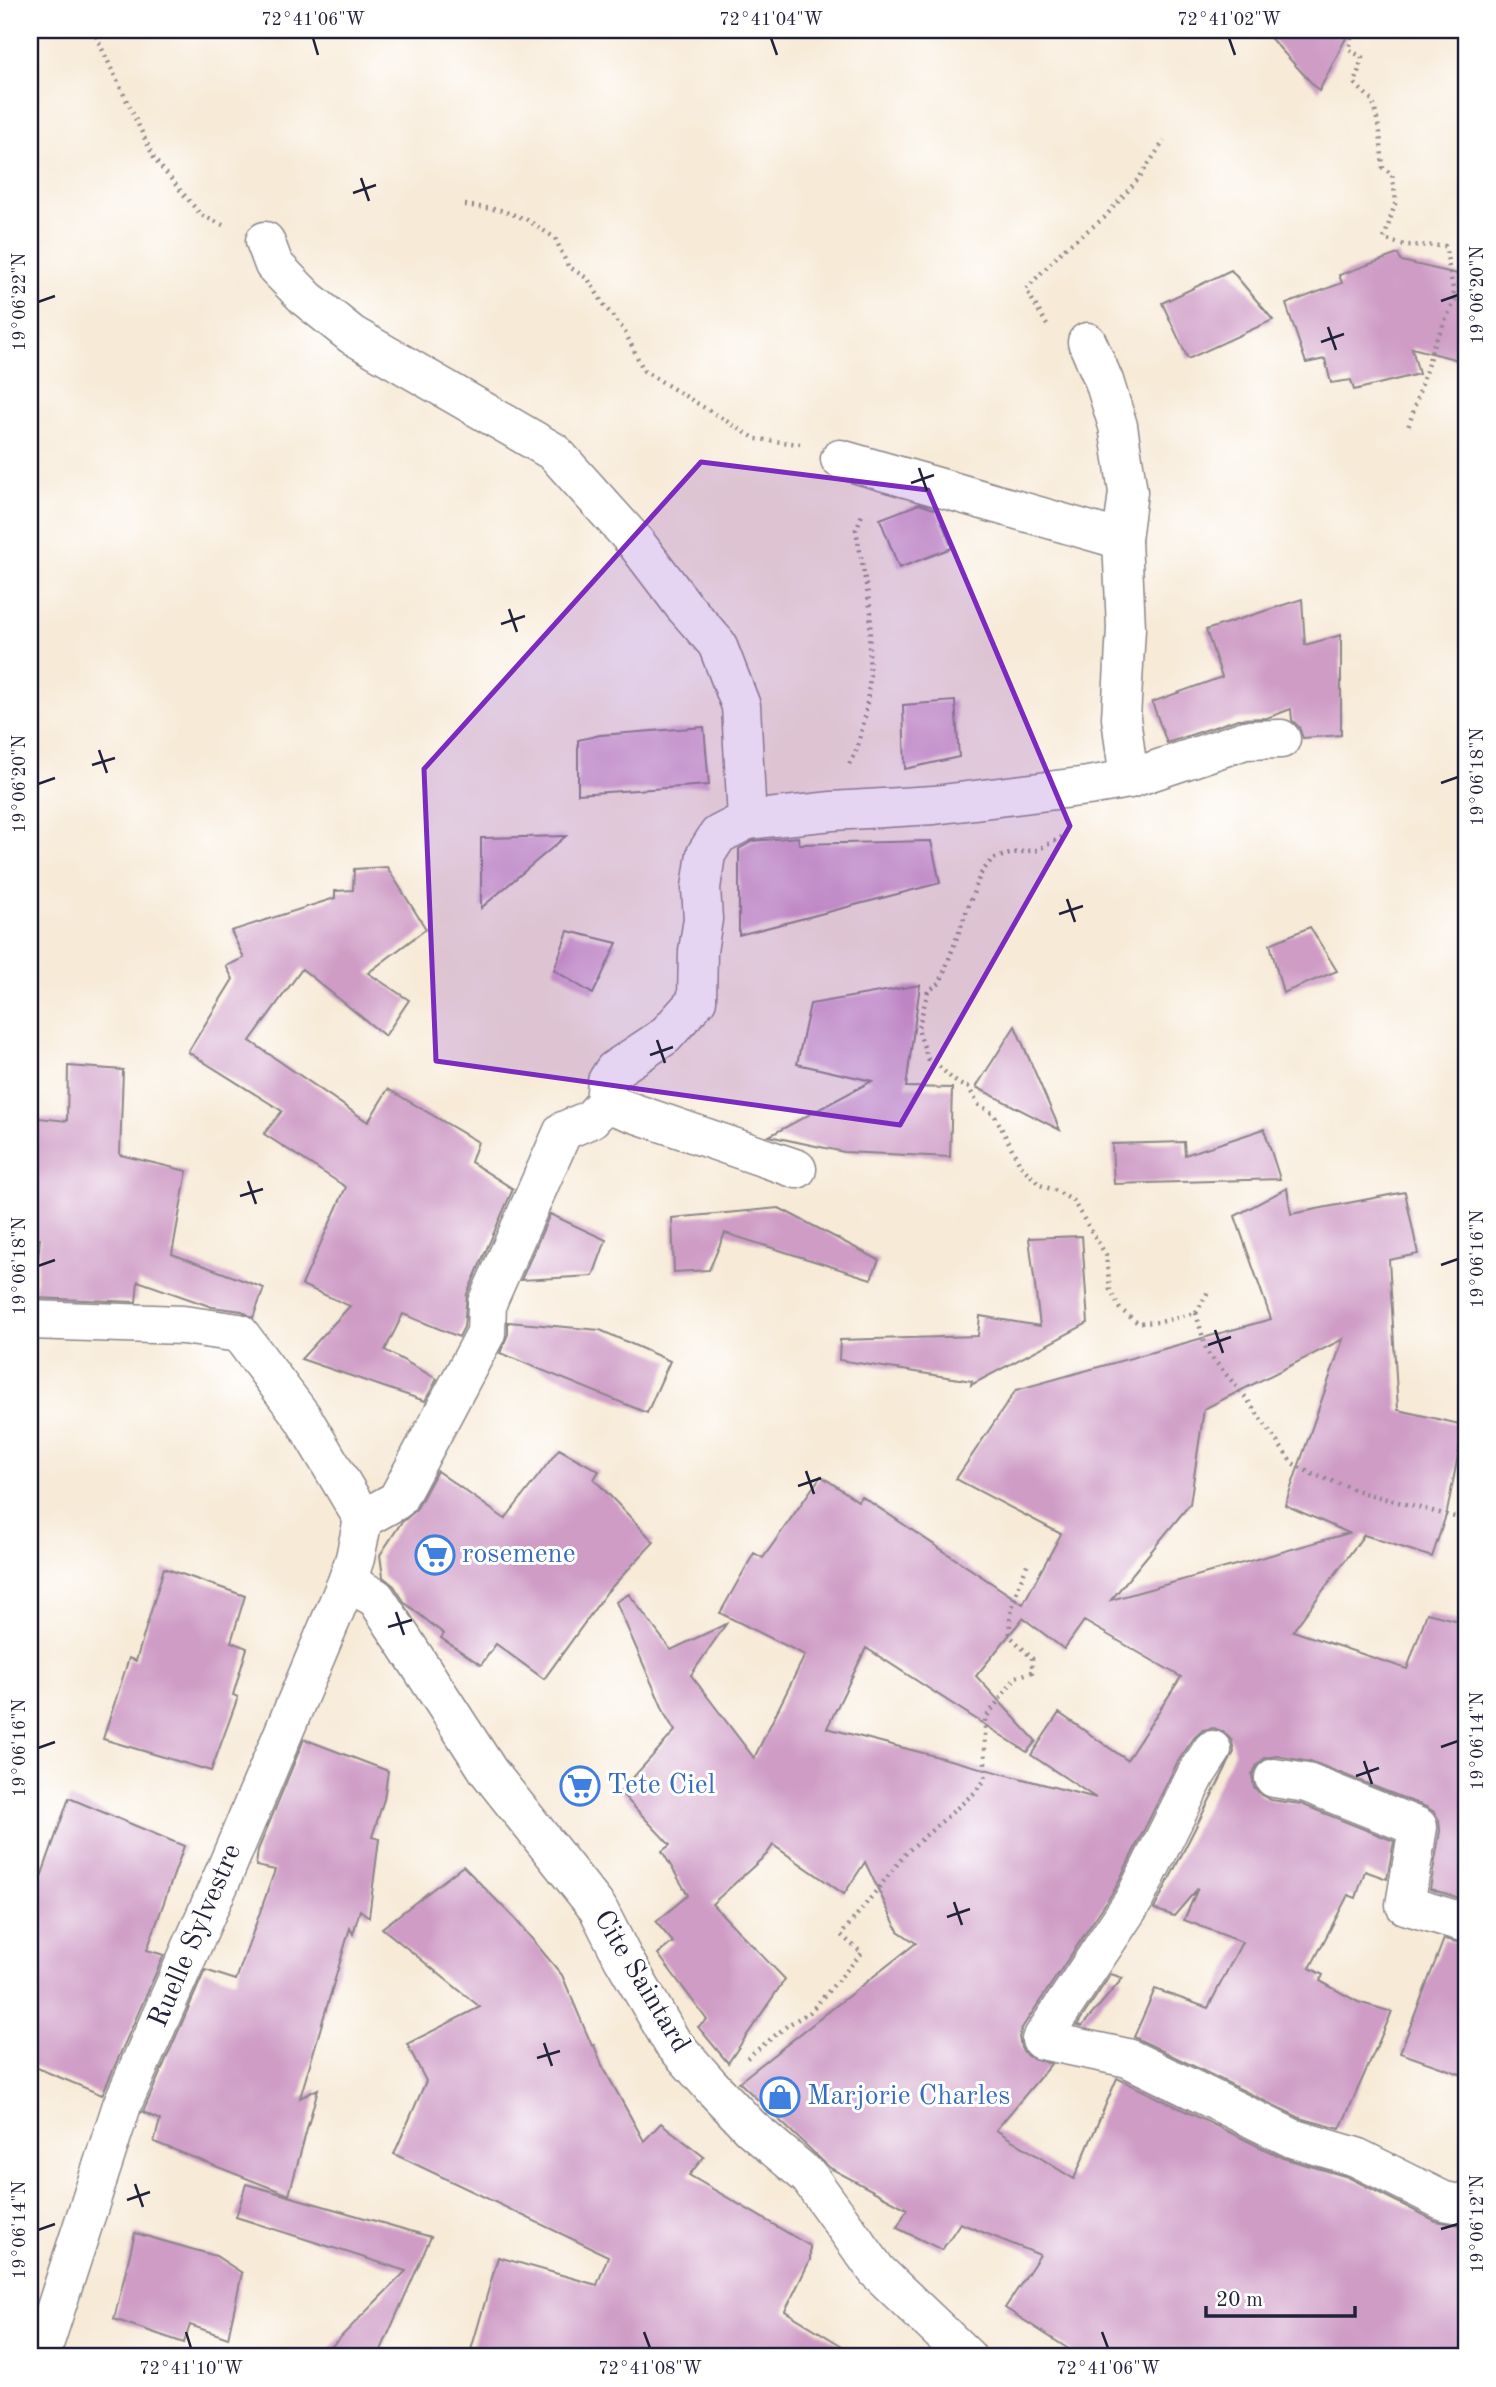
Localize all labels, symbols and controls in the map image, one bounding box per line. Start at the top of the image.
text: 72°41'06"W [261,11,365,29]
text: 72°41'04"W [719,11,823,29]
text: 72°41'02"W [1177,11,1281,29]
text: 19°06'20"N [1469,246,1487,344]
text: 19°06'22"N [11,253,29,351]
text: 19°06'18"N [1469,728,1487,826]
text: 19°06'20"N [11,735,29,833]
text: 19°06'16"N [1469,1210,1487,1308]
text: 19°06'18"N [11,1217,29,1315]
supermarket icon: rosemene [414,1534,456,1576]
place label: rosemene [462,1541,576,1569]
text: 19°06'14"N [1469,1692,1487,1790]
text: 19°06'16"N [11,1699,29,1797]
supermarket icon: Tete Ciel [559,1765,601,1807]
place label: Tete Ciel [607,1772,715,1800]
street label: Ruelle Sylvestre [145,1840,247,2032]
street label: Cite Saintard [588,1906,694,2058]
shop icon: Marjorie Charles [759,2076,801,2118]
place label: Marjorie Charles [807,2083,1010,2111]
text: 19°06'12"N [1469,2175,1487,2273]
text: 19°06'14"N [11,2181,29,2279]
scale bar [1206,2275,1354,2319]
text: 20 m [1216,2290,1263,2311]
text: 72°41'10"W [139,2360,243,2378]
text: 72°41'08"W [598,2360,702,2378]
text: 72°41'06"W [1056,2360,1160,2378]

